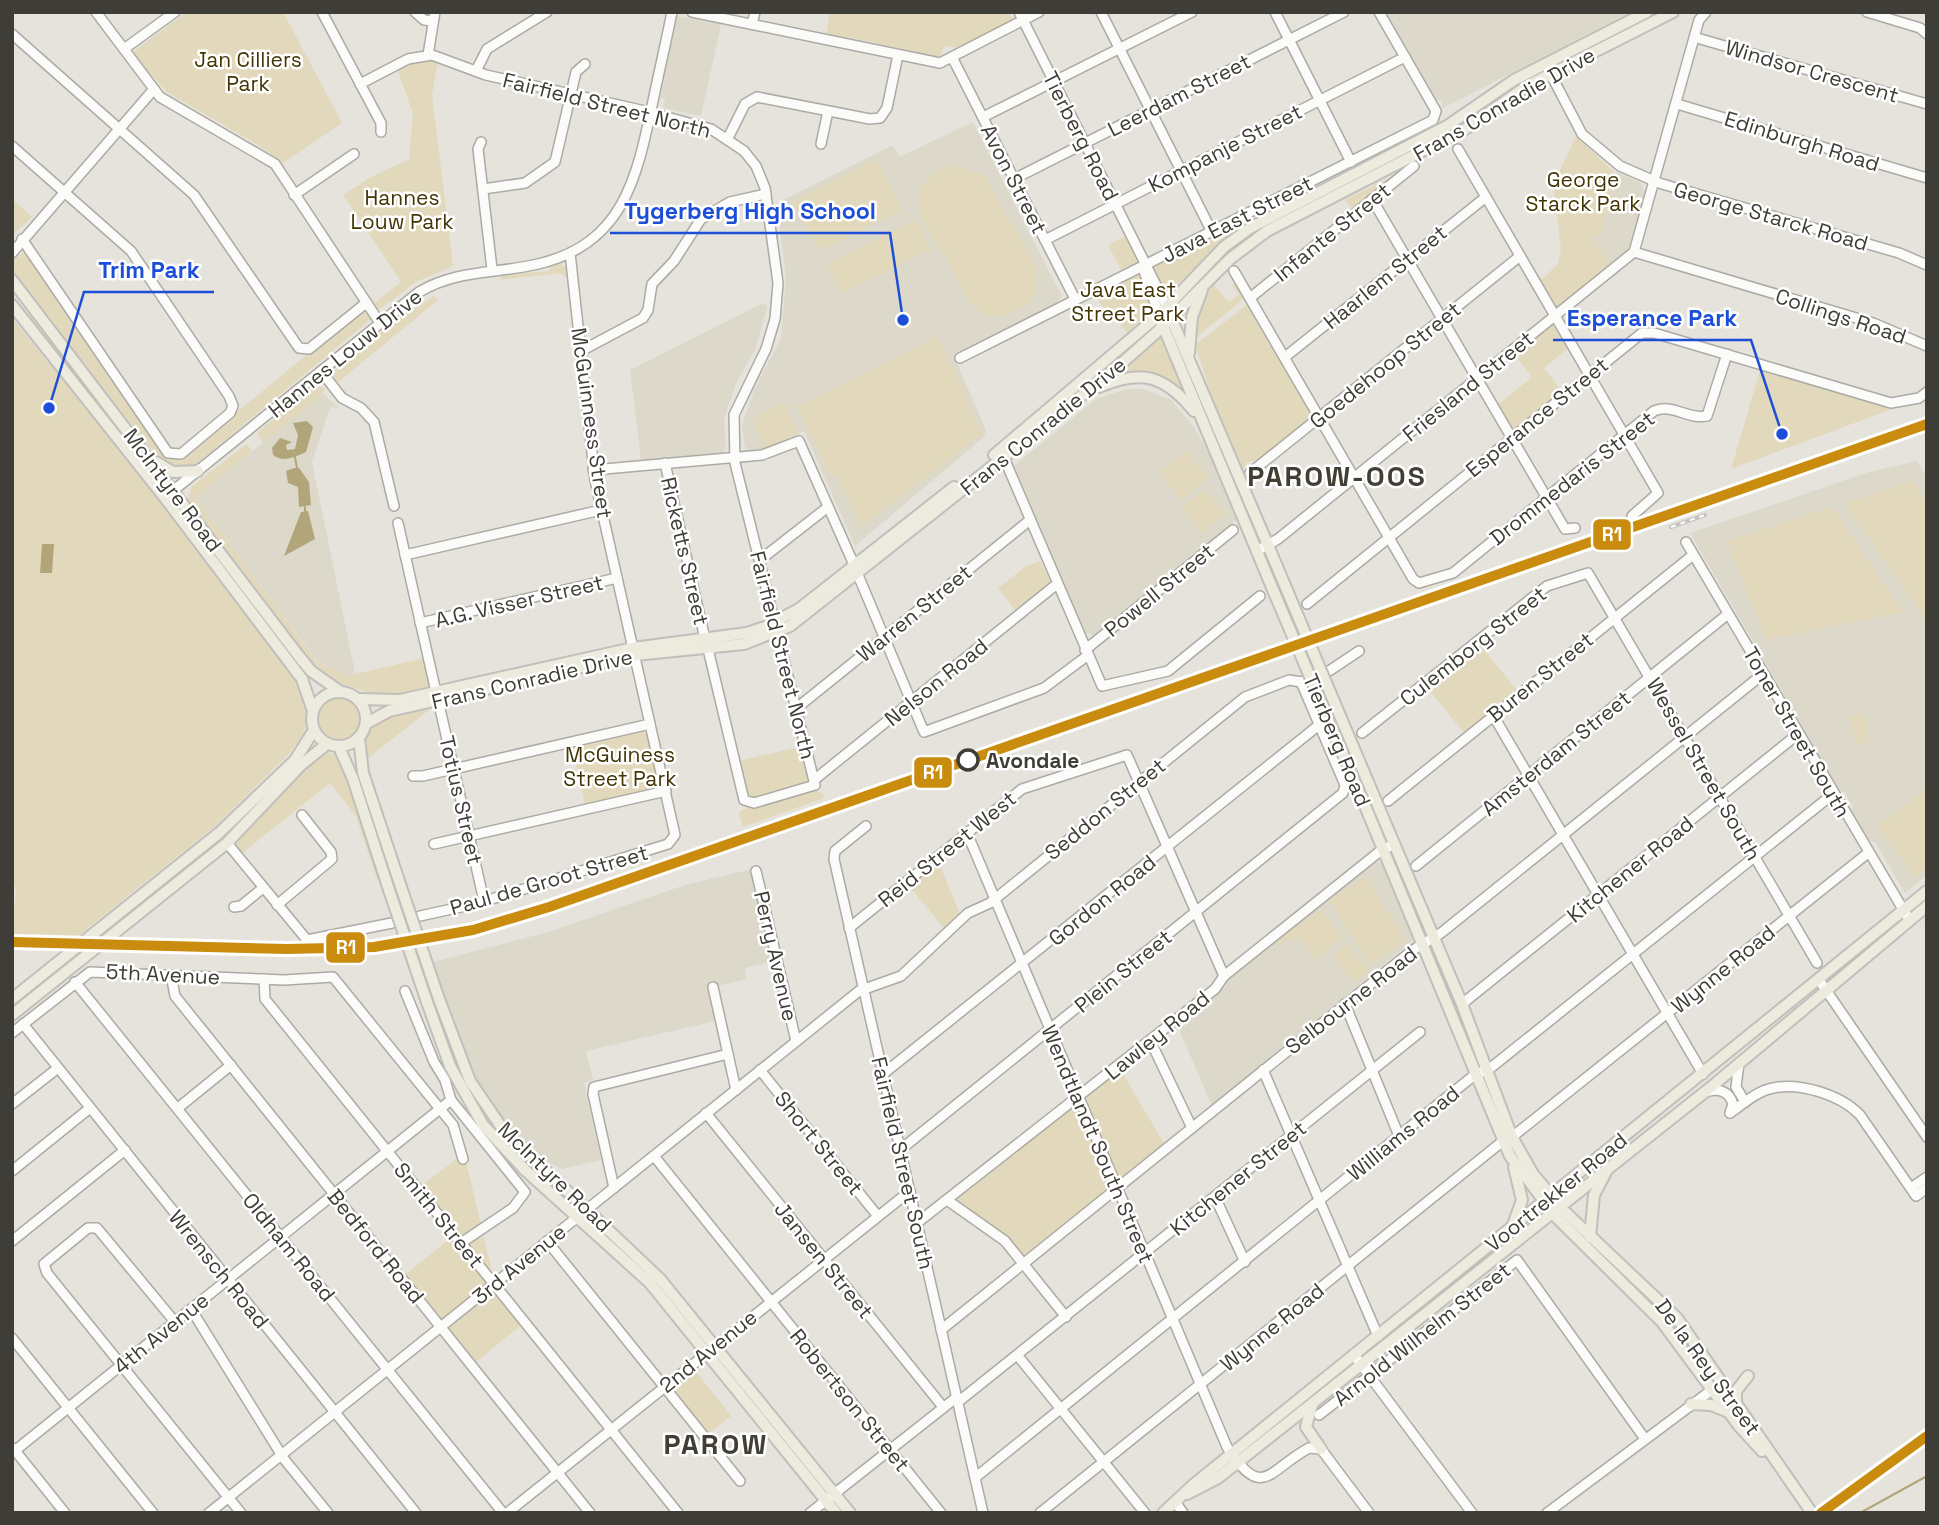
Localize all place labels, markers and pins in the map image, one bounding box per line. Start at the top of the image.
callout: Tygerberg High School [610,189,890,233]
callout: Trim Park [84,248,214,292]
callout: Esperance Park [1553,296,1751,340]
place label: Avondale [986,747,1079,774]
marker: Avondale [957,749,979,771]

